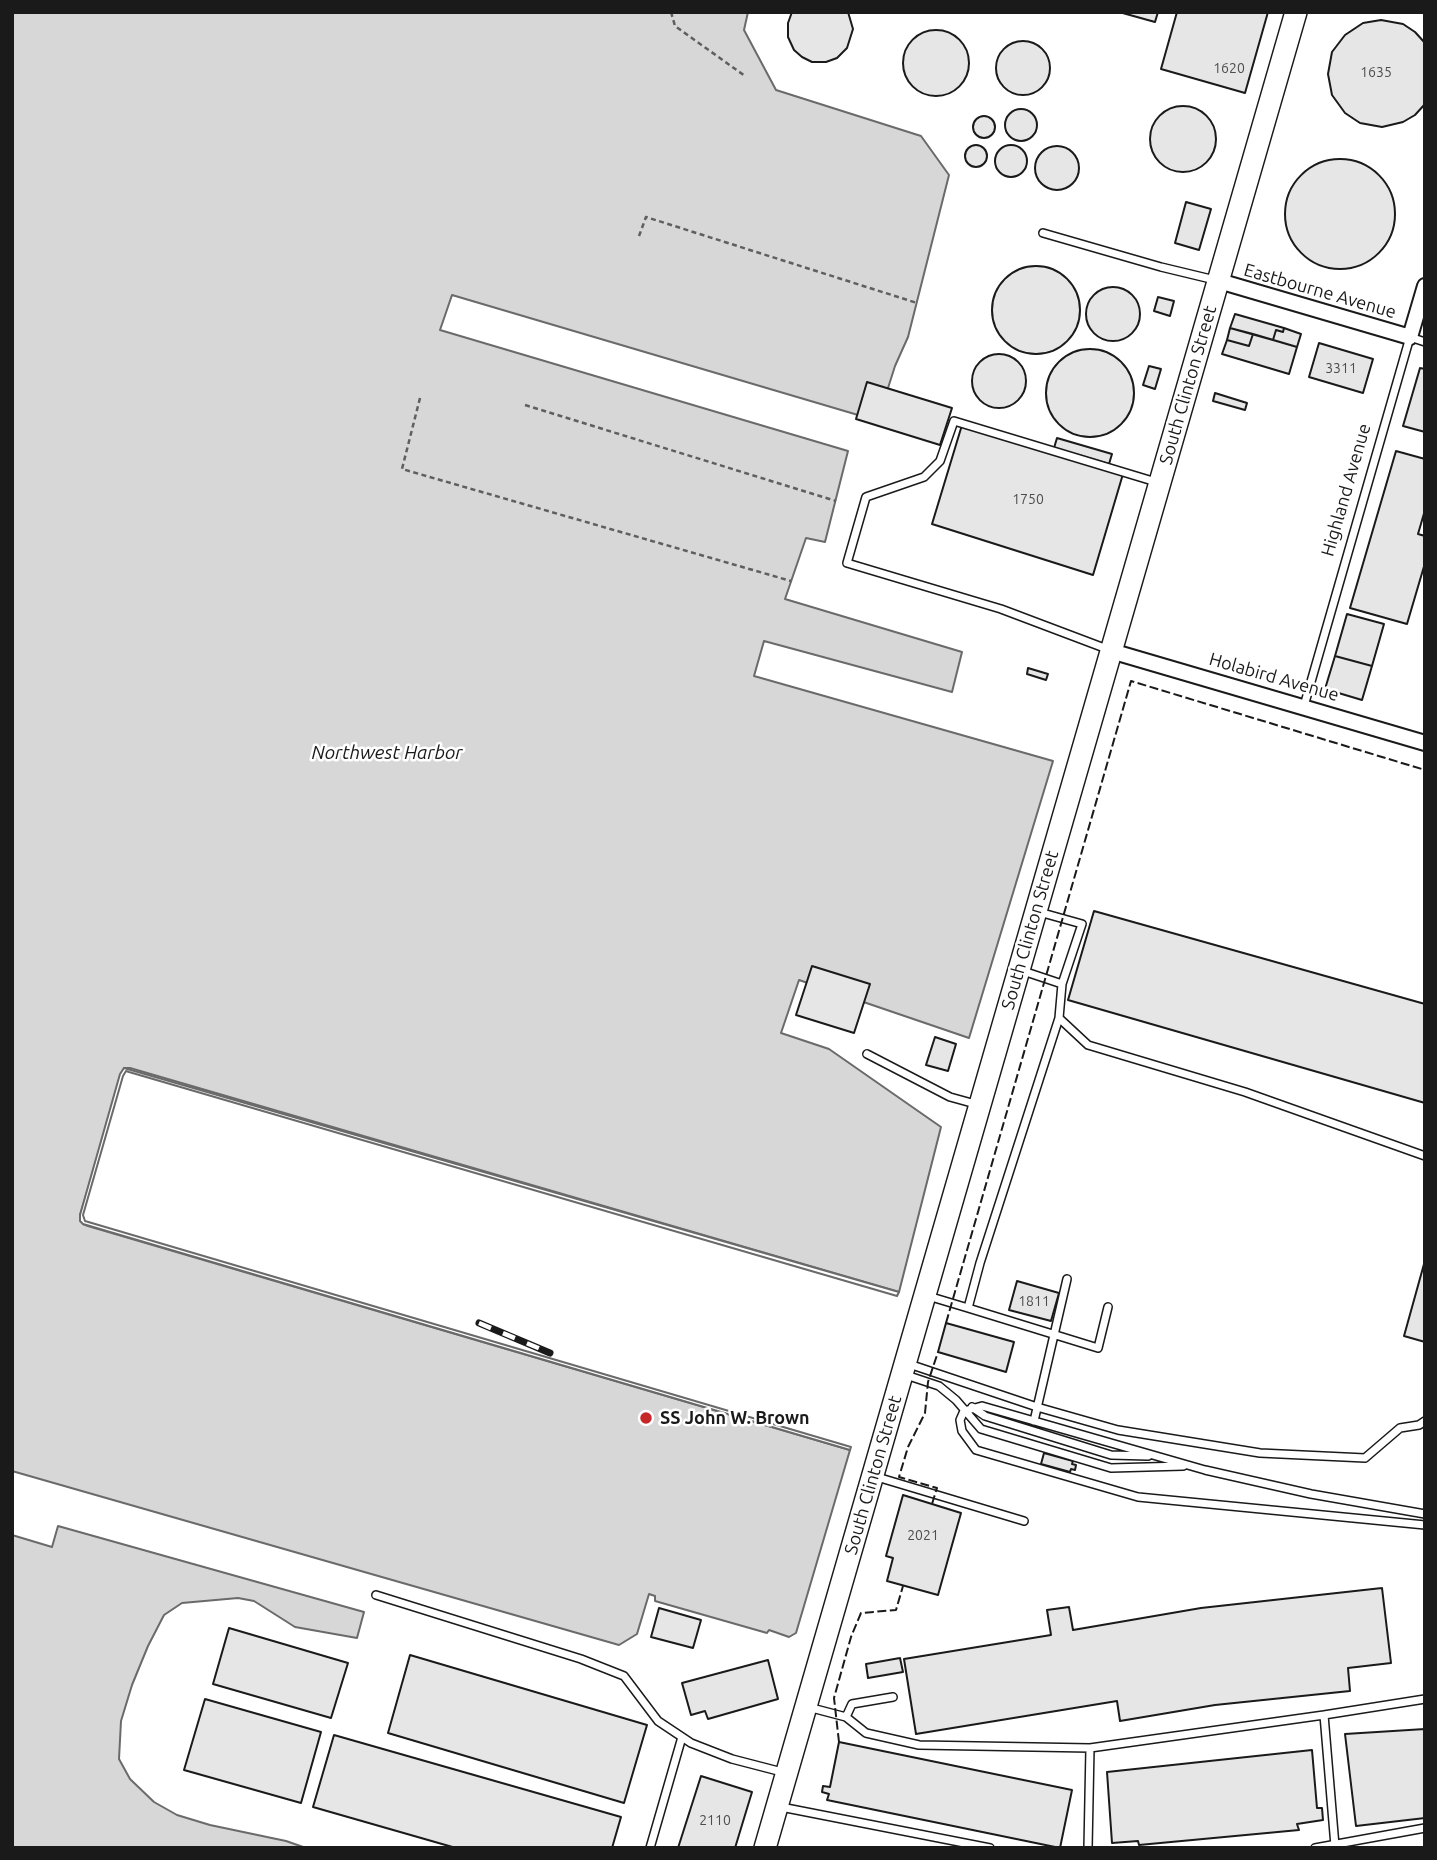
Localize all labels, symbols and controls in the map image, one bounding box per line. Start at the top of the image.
house number: 1620 [1213,60,1245,76]
house number: 1635 [1360,64,1392,80]
street label: Eastbourne Avenue [1241,259,1399,323]
street label: South Clinton Street [1155,303,1221,467]
house number: 3311 [1325,360,1357,376]
street label: Highland Avenue [1317,421,1375,559]
house number: 1750 [1012,491,1044,507]
street label: Holabird Avenue [1207,648,1341,706]
water label: Northwest Harbor [312,742,462,764]
street label: South Clinton Street [997,848,1063,1012]
house number: 1811 [1018,1293,1050,1309]
street label: South Clinton Street [840,1393,906,1557]
place label: SS John W. Brown [660,1407,810,1429]
marker: SS John W. Brown [638,1410,654,1426]
house number: 2021 [907,1527,939,1543]
house number: 2110 [699,1812,731,1828]

